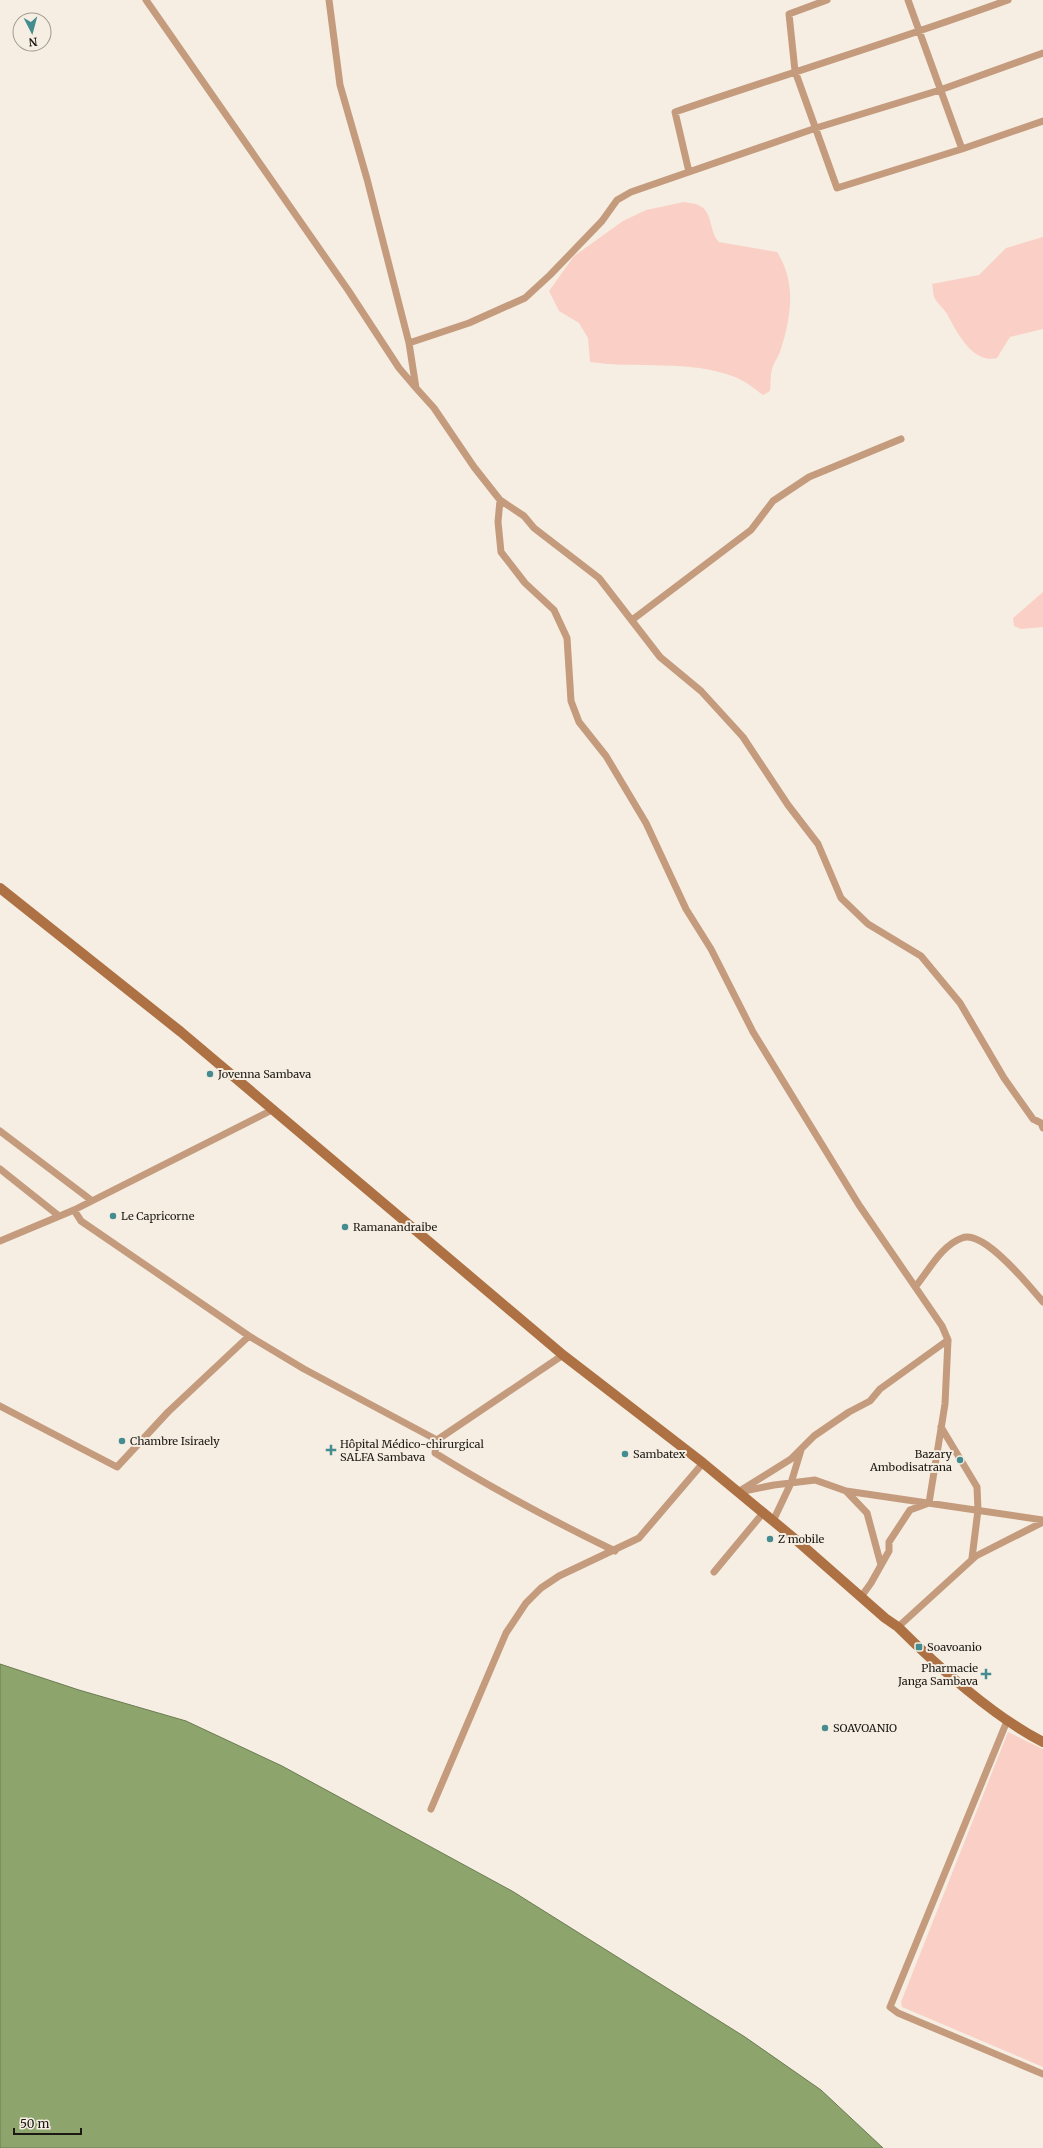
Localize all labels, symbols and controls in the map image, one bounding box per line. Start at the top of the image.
north arrow [12,12,52,52]
text: N [28,35,38,49]
place label: Jovenna Sambava [217,1067,311,1081]
marker: Jovenna Sambava [205,1069,215,1079]
place label: Le Capricorne [121,1209,195,1223]
marker: Le Capricorne [108,1211,118,1221]
place label: Ramanandraibe [353,1220,438,1234]
marker: Ramanandraibe [340,1222,350,1232]
place label: Chambre Isiraely [130,1434,220,1448]
marker: Chambre Isiraely [117,1436,127,1446]
place label: Hôpital Médico-chirurgical SALFA Sambava [340,1437,485,1464]
marker: Hôpital Médico-chirurgical SALFA Sambava [325,1444,337,1456]
place label: Sambatex [633,1447,686,1461]
place label: Bazary Ambodisatrana [869,1447,953,1474]
marker: Sambatex [620,1449,630,1459]
marker: Bazary Ambodisatrana [955,1455,965,1465]
place label: Z mobile [778,1532,825,1546]
marker: Z mobile [765,1534,775,1544]
place label: Soavoanio [927,1640,982,1654]
marker: Soavoanio [914,1642,924,1652]
place label: Pharmacie Janga Sambava [897,1661,978,1688]
marker: Pharmacie Janga Sambava [981,1669,991,1679]
place label: SOAVOANIO [833,1721,897,1735]
marker: SOAVOANIO [820,1723,830,1733]
scale bar [14,2110,81,2136]
text: 50 m [20,2116,49,2131]

